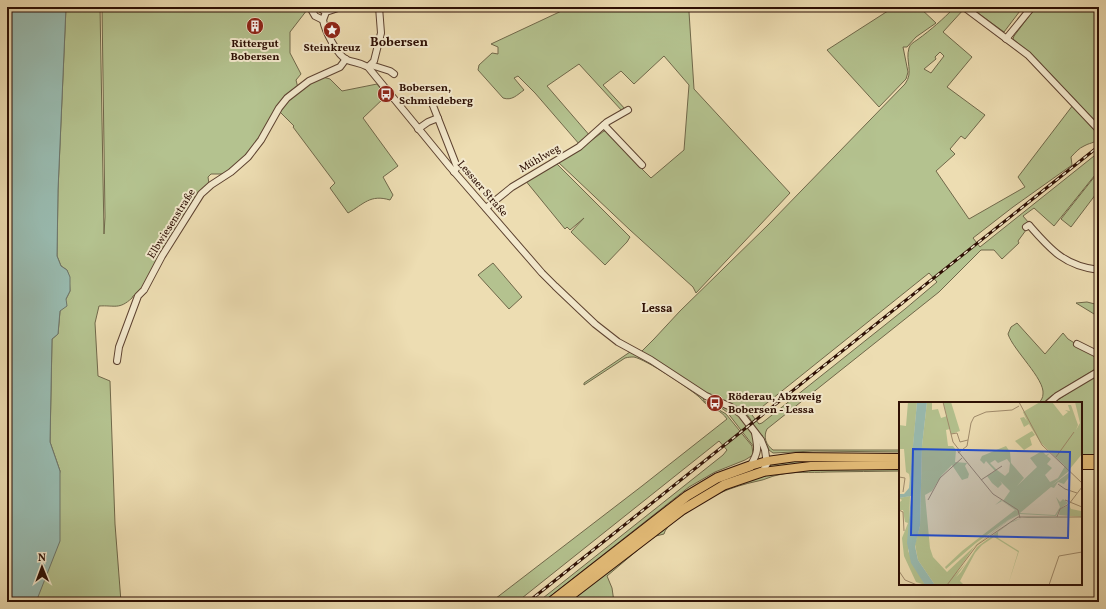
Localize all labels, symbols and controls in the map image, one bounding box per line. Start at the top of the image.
building icon: Rittergut Bobersen [245,16,265,36]
place icon: Steinkreuz [322,20,342,40]
district label: Bobersen [370,34,428,52]
place label: Rittergut Bobersen [230,37,280,65]
place label: Steinkreuz [304,41,361,56]
place label: Bobersen, Schmiedeberg [399,81,473,109]
bus stop icon: Bobersen, Schmiedeberg [376,84,396,104]
street label: Mühlweg [517,141,564,177]
street label: Lessaer Straße [453,158,511,220]
street label: Elbwiesenstraße [144,186,200,262]
district label: Lessa [642,301,673,317]
place label: Röderau, Abzweig Bobersen - Lessa [728,390,821,418]
bus stop icon: Röderau, Abzweig Bobersen - Lessa [705,393,725,413]
inset map [899,402,1082,585]
north arrow [22,547,62,587]
text: N [38,551,46,566]

